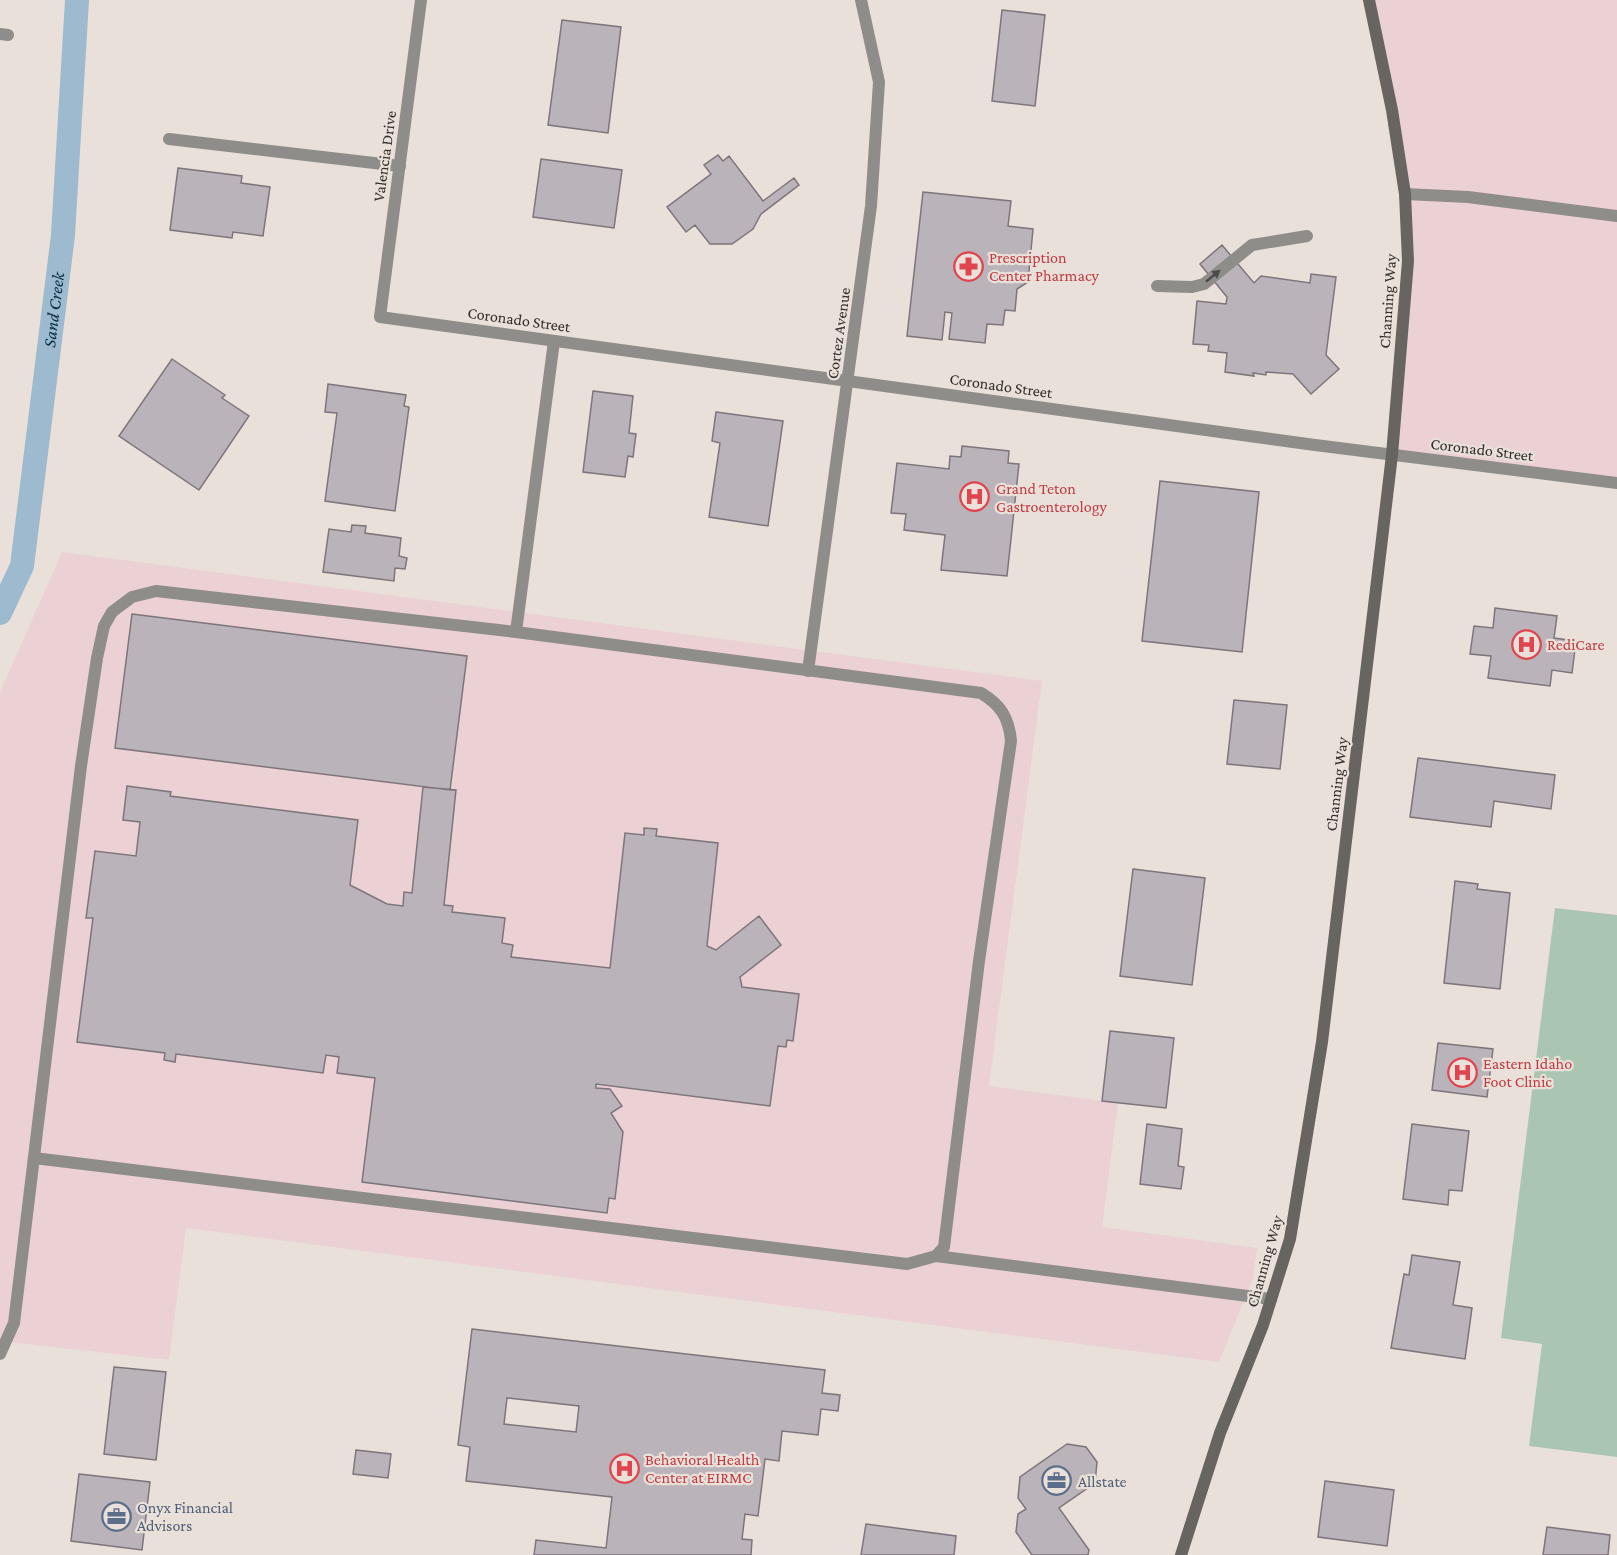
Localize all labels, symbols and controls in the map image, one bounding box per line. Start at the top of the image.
street label: Valencia Drive [370,109,399,203]
place label: Prescription Center Pharmacy [989,249,1100,285]
pharmacy icon: Prescription Center Pharmacy [952,250,984,282]
street label: Channing Way [1376,253,1400,349]
water label: Sand Creek [39,270,68,349]
one-way arrow [1205,271,1220,283]
street label: Cortez Avenue [824,286,853,380]
street label: Coronado Street [467,304,572,335]
street label: Coronado Street [949,370,1054,401]
street label: Coronado Street [1430,435,1535,464]
place label: Grand Teton Gastroenterology [996,480,1107,516]
hospital icon: Grand Teton Gastroenterology [959,481,991,513]
hospital icon: RediCare [1510,628,1542,660]
place label: RediCare [1547,636,1604,653]
street label: Channing Way [1322,735,1352,832]
place label: Eastern Idaho Foot Clinic [1483,1055,1572,1090]
hospital icon: Eastern Idaho Foot Clinic [1446,1056,1478,1088]
street label: Channing Way [1243,1213,1287,1309]
place label: Behavioral Health Center at EIRMC [645,1451,760,1486]
hospital icon: Behavioral Health Center at EIRMC [608,1452,640,1484]
office icon: Allstate [1041,1465,1073,1497]
place label: Allstate [1078,1473,1127,1490]
place label: Onyx Financial Advisors [137,1499,233,1534]
office icon: Onyx Financial Advisors [100,1500,132,1532]

